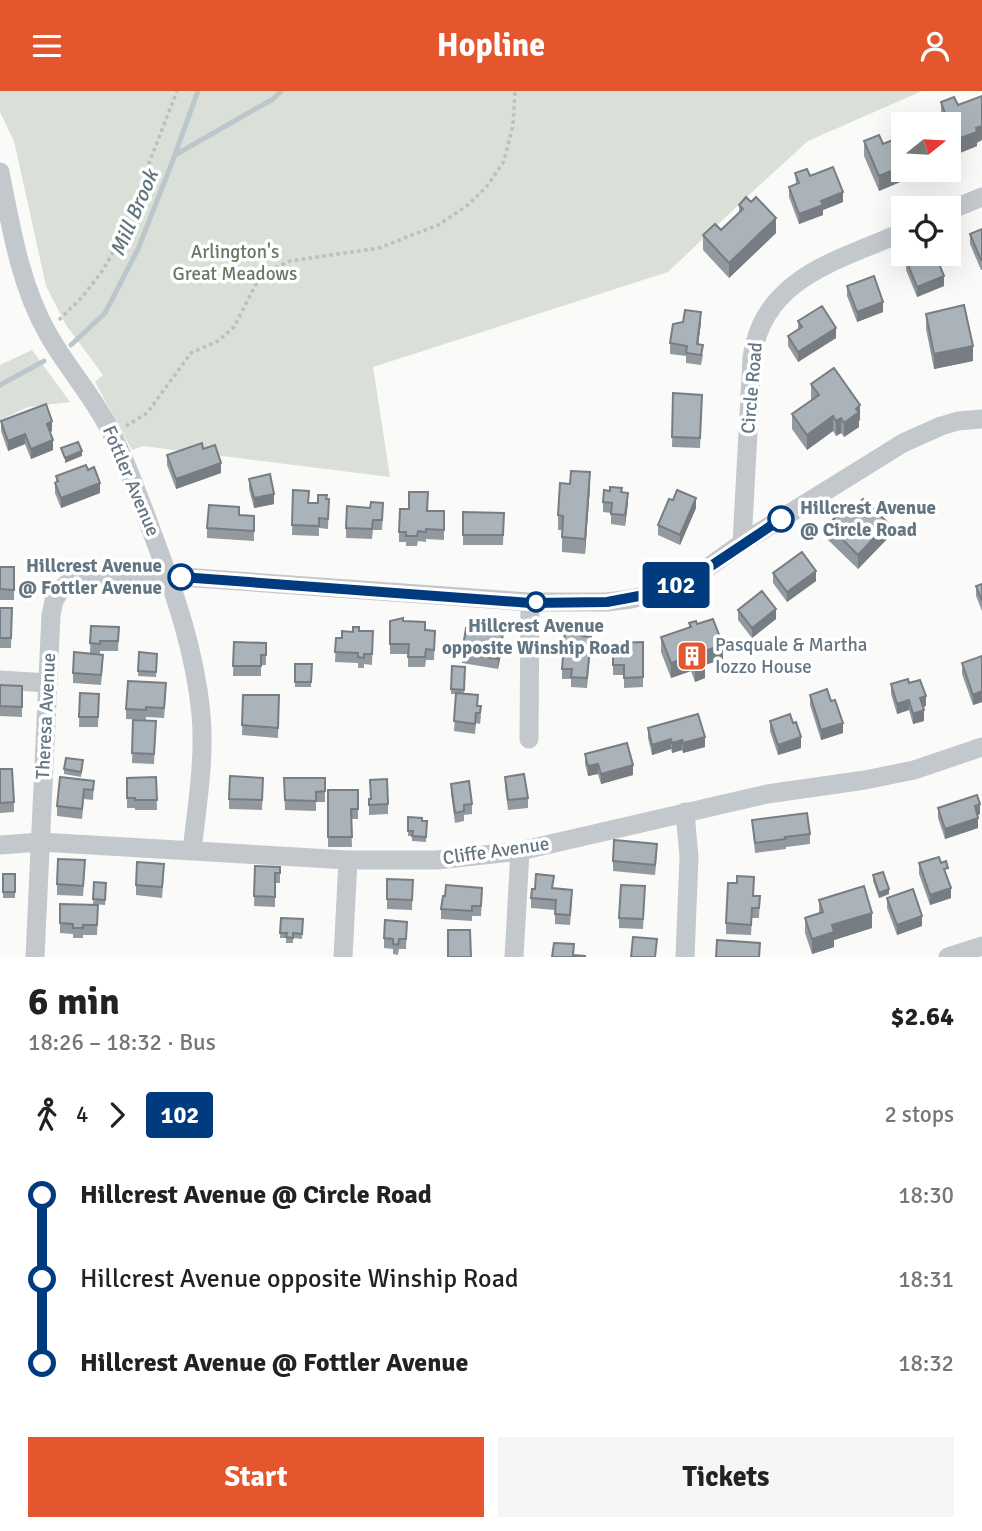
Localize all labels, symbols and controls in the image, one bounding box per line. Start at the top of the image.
text: Hopline [437,26,545,65]
icon: menu [28,27,66,65]
icon: person [916,27,954,65]
north arrow [891,112,961,182]
map controls [891,112,961,266]
water label: Mill Brook [104,164,165,260]
button: locate [891,196,961,266]
park label: Arlington's Great Meadows [173,240,297,286]
street label: Circle Road [736,341,768,435]
street label: Fottler Avenue [97,422,165,540]
place label: Hillcrest Avenue @ Circle Road [800,496,936,542]
marker: Hillcrest Avenue @ Circle Road [768,506,794,532]
place label: Hillcrest Avenue @ Fottler Avenue [18,554,162,600]
line badge: 102 [636,562,716,608]
marker: Hillcrest Avenue @ Fottler Avenue [168,564,194,590]
text: 102 [657,570,695,600]
marker: Hillcrest Avenue opposite Winship Road [526,592,546,612]
place label: Hillcrest Avenue opposite Winship Road [442,614,630,660]
place label: Pasquale & Martha Iozzo House [715,633,867,679]
building icon: Pasquale & Martha Iozzo House [675,639,709,673]
street label: Theresa Avenue [31,652,61,780]
street label: Cliffe Avenue [441,832,551,870]
text: 6 min [28,978,120,1025]
text: $2.64 [890,1001,954,1033]
text: 18:26 – 18:32 · Bus [28,1028,216,1057]
icon: walk [28,1096,66,1134]
icon: forward [98,1096,136,1134]
text: 4 [76,1100,88,1129]
text: 102 [160,1100,199,1130]
text: 2 stops [884,1100,954,1129]
text: Hillcrest Avenue @ Circle Road [80,1179,432,1211]
text: 18:30 [898,1181,954,1210]
text: Hillcrest Avenue opposite Winship Road [80,1263,519,1295]
text: 18:31 [898,1265,954,1294]
text: Hillcrest Avenue @ Fottler Avenue [80,1347,468,1379]
text: 18:32 [898,1349,954,1378]
button: Start [28,1437,484,1517]
button: Tickets [498,1437,954,1517]

